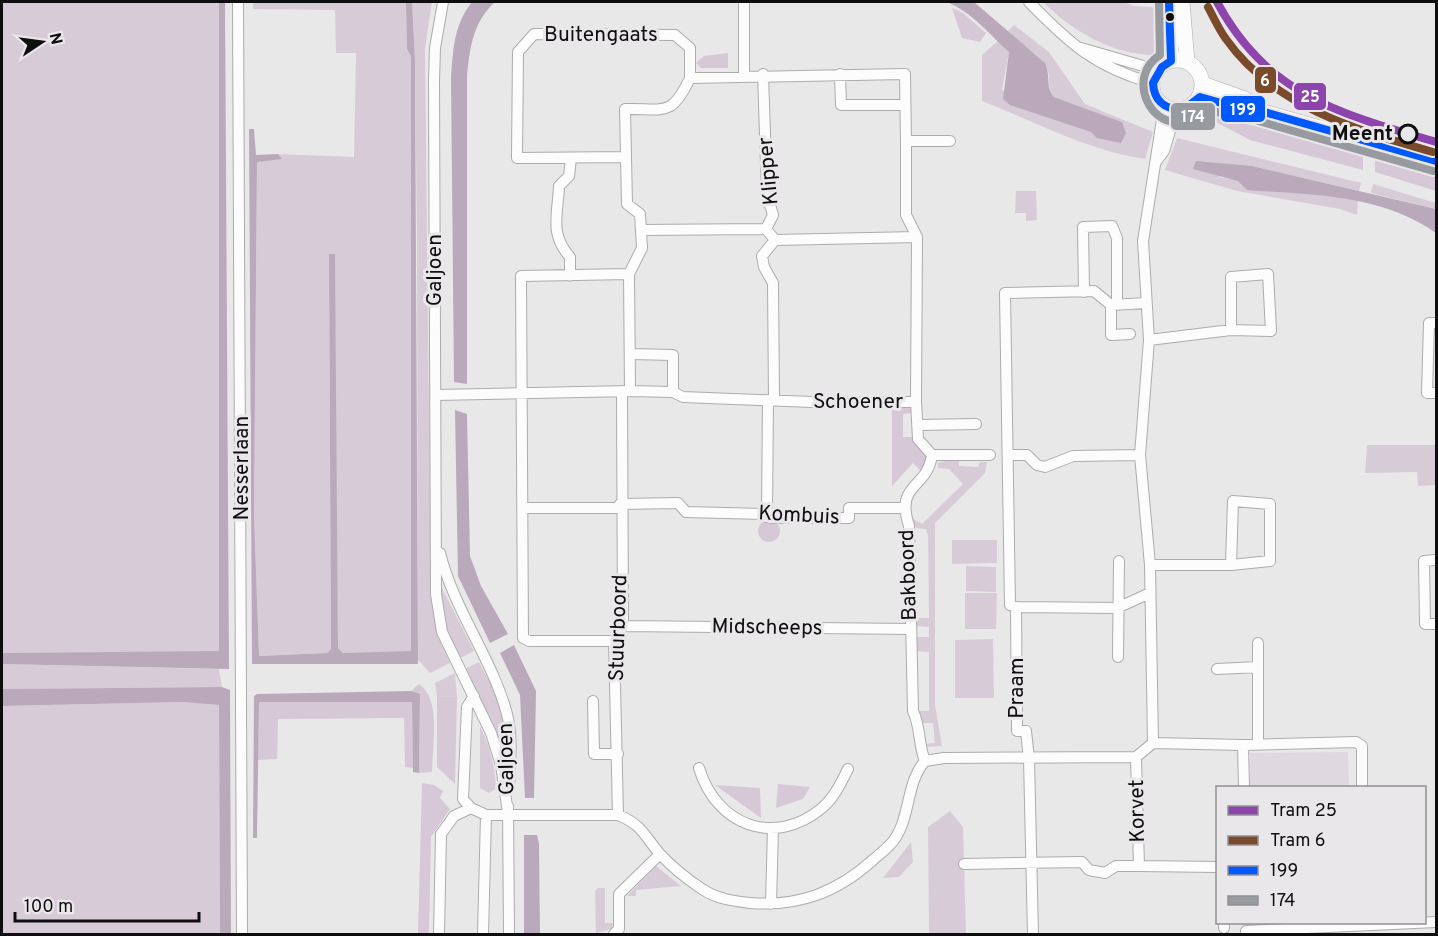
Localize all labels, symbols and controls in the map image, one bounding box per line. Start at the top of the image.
unlabelled marker [1164,11,1176,23]
north arrow [12,12,72,72]
street label: Buitengaats [544,22,658,49]
text: N [44,31,66,47]
line badge: 6 [1254,66,1277,94]
text: 6 [1260,72,1270,92]
line badge: 25 [1293,82,1327,111]
text: 25 [1300,88,1320,108]
line badge: 199 [1220,95,1266,123]
text: 199 [1230,101,1256,121]
line badge: 174 [1170,102,1216,131]
text: 174 [1181,108,1205,128]
place label: Meent [1332,121,1393,148]
marker: Meent [1398,124,1418,144]
street label: Klipper [753,136,785,206]
street label: Galjoen [422,234,449,306]
street label: Schoener [813,389,903,416]
street label: Nesserlaan [229,416,256,520]
street label: Kombuis [758,500,840,532]
street label: Bakboord [894,529,924,621]
street label: Stuurboord [604,574,634,682]
street label: Midscheeps [711,614,823,642]
street label: Praam [1004,657,1031,719]
street label: Galjoen [493,723,521,795]
street label: Korvet [1124,779,1152,843]
legend [1216,786,1426,924]
text: Tram 25 [1270,800,1337,823]
text: Tram 6 [1270,830,1326,853]
text: 199 [1270,860,1298,883]
scale bar [15,885,200,923]
text: 174 [1270,890,1295,913]
text: 100 m [24,896,73,919]

